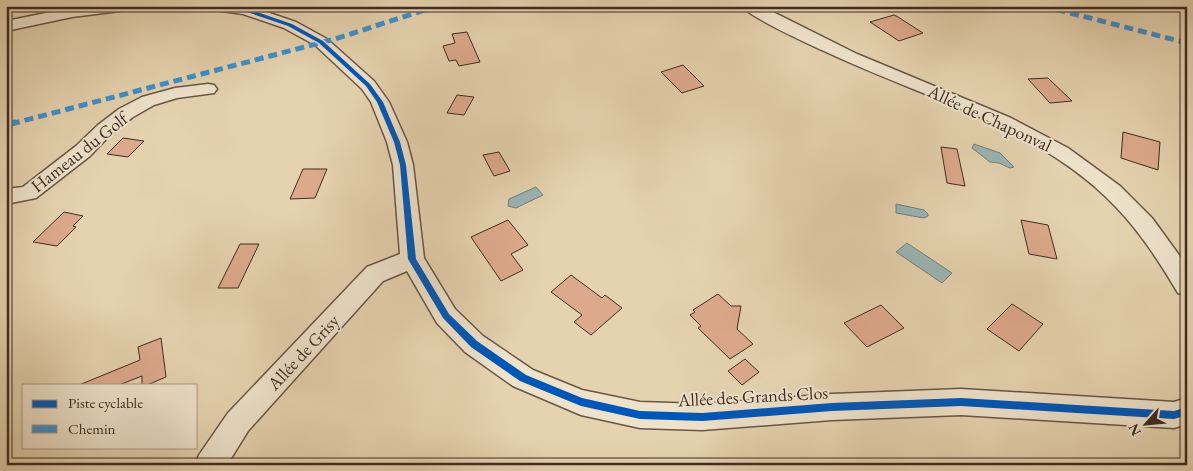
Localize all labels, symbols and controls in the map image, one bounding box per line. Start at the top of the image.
street label: Allée de Chaponval [924,79,1056,157]
street label: Hameau du Golf [26,106,134,197]
street label: Allée de Grisy [261,309,344,395]
street label: Allée des Grands Clos [676,381,829,411]
legend [22,384,198,448]
text: Piste cyclable [68,393,143,412]
north arrow [1120,398,1170,448]
text: Chemin [68,419,116,438]
text: N [1124,420,1145,439]

